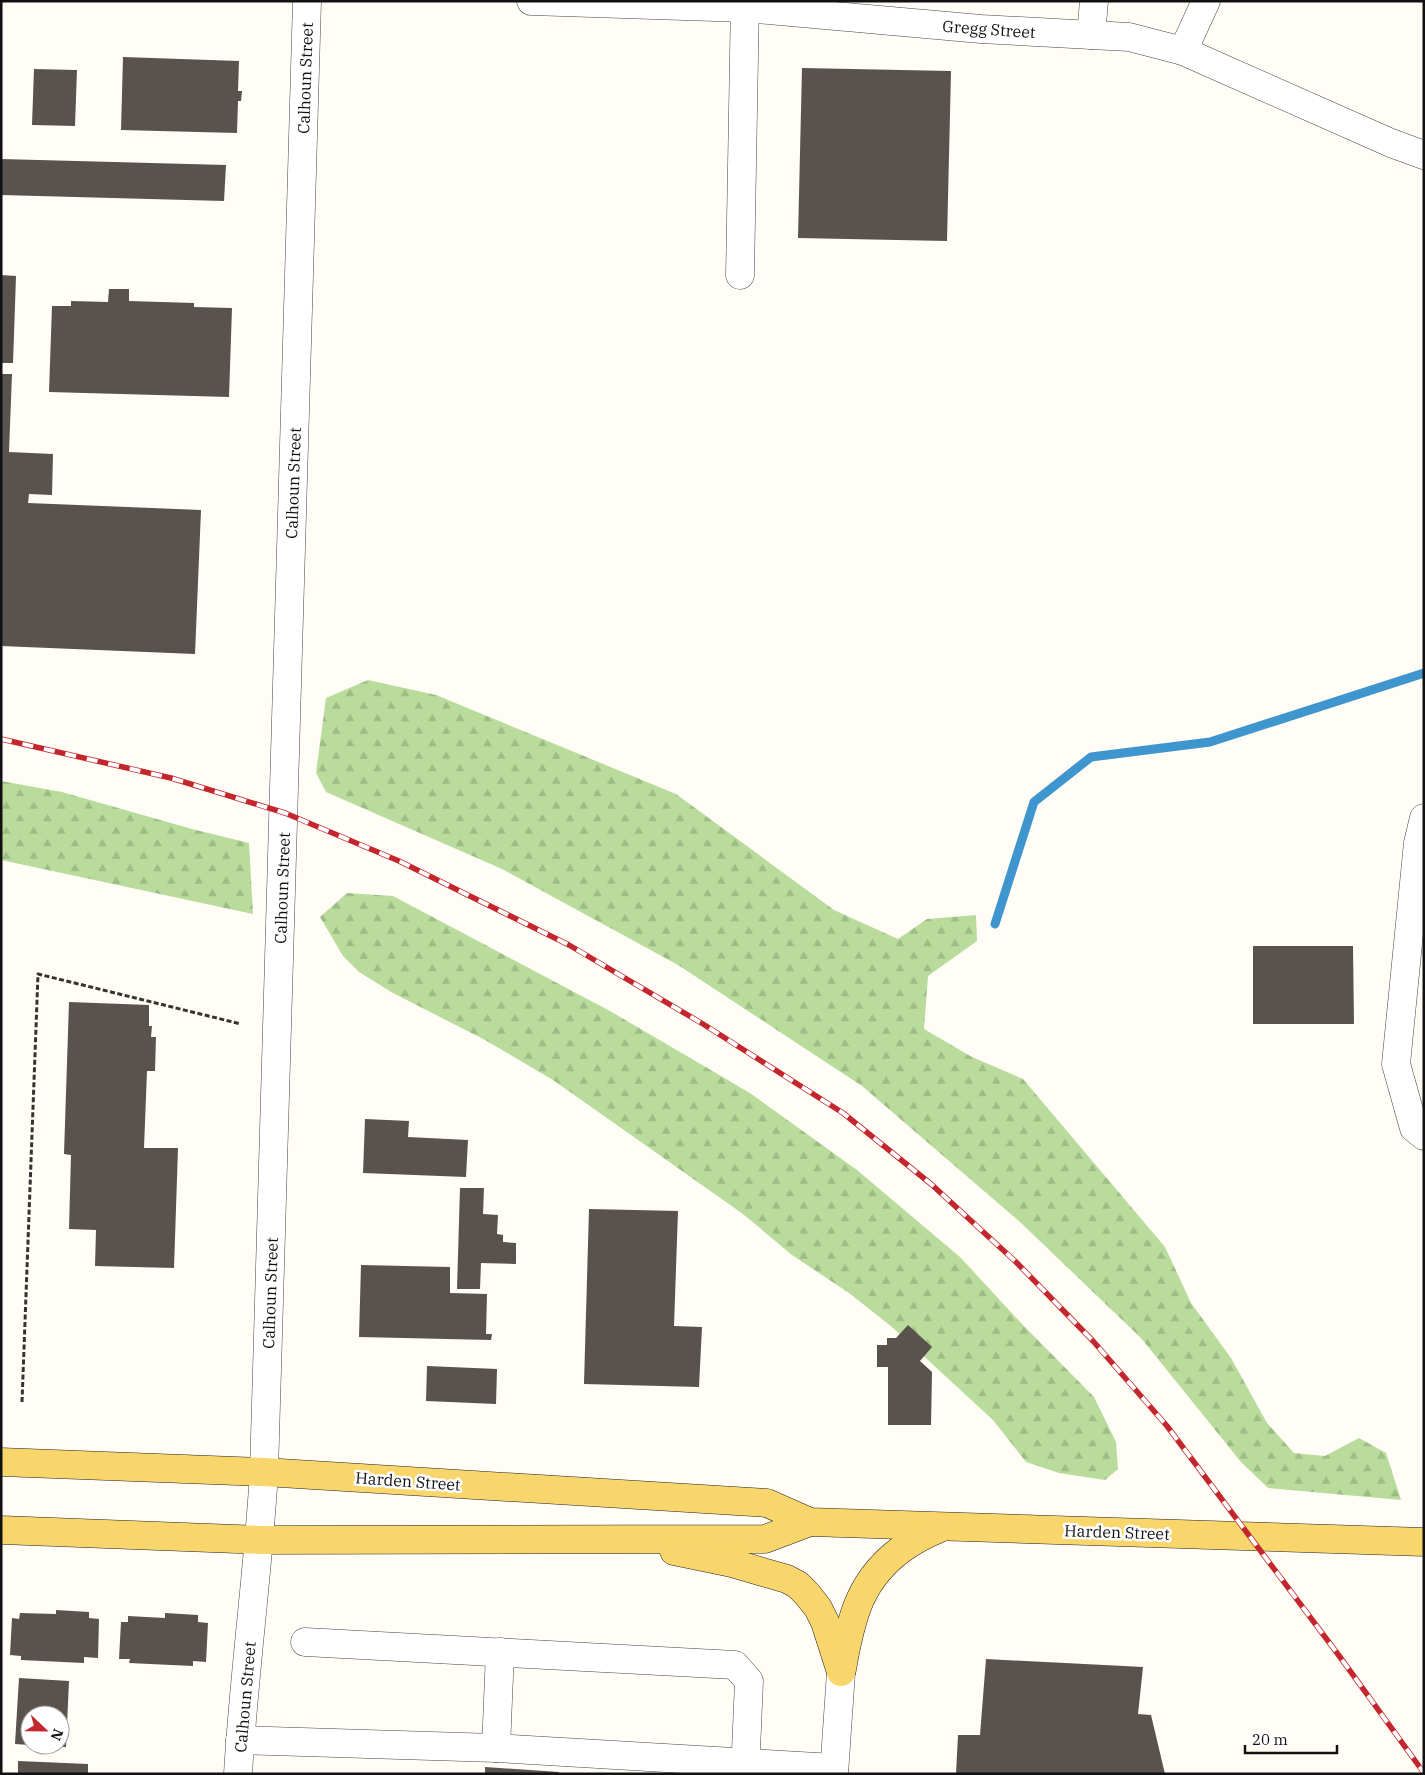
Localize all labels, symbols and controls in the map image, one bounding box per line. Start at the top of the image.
street label: Gregg Street [942,16,1037,42]
street label: Calhoun Street [293,22,317,134]
street label: Calhoun Street [281,427,305,539]
street label: Calhoun Street [270,832,294,944]
street label: Calhoun Street [258,1237,282,1349]
street label: Harden Street [355,1467,462,1495]
street label: Harden Street [1064,1520,1170,1544]
street label: Calhoun Street [230,1640,260,1753]
north arrow [20,1705,70,1755]
scale bar [1245,1722,1338,1754]
text: N [47,1726,67,1743]
text: 20 m [1252,1730,1288,1749]

